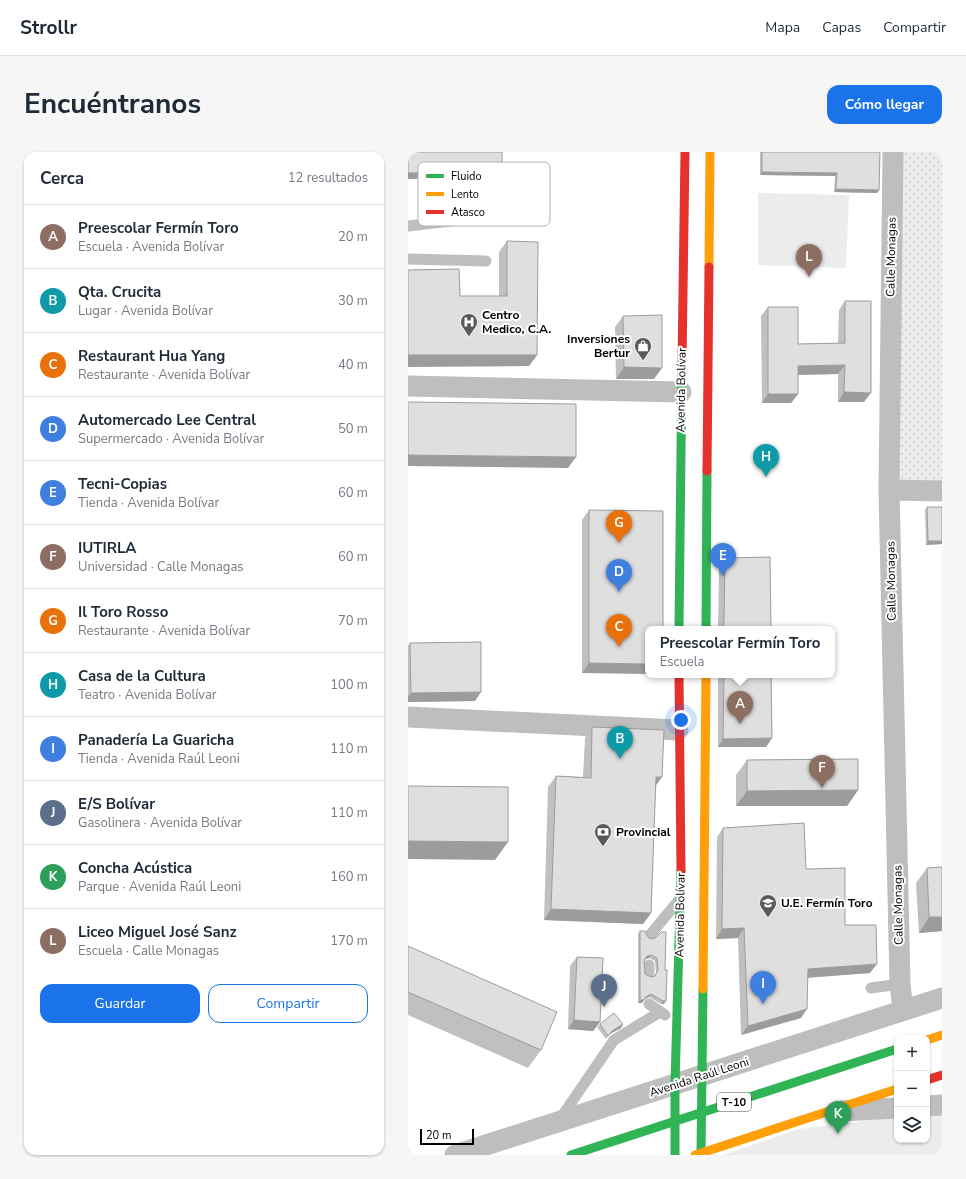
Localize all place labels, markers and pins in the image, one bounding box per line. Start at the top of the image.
pin: L [796,244,822,277]
place label: Centro Medico, C.A. [482,307,551,337]
hospital icon: Centro Medico, C.A. [459,312,479,337]
place label: Inversiones Bertur [567,331,630,361]
shop icon: Inversiones Bertur [633,336,653,361]
pin: H [753,444,779,477]
pin: G [606,510,632,543]
pin: E [710,543,736,576]
pin: D [606,559,632,592]
pin: C [606,614,632,647]
pin: A [727,691,753,724]
pin: B [607,726,633,759]
pin: F [809,755,835,788]
bank icon: Provincial [593,822,613,847]
place label: Provincial [616,824,671,840]
school or university icon: U.E. Fermín Toro [758,893,778,918]
place label: U.E. Fermín Toro [781,895,873,911]
pin: I [750,971,776,1004]
pin: J [591,974,617,1007]
pin: K [825,1101,851,1134]

